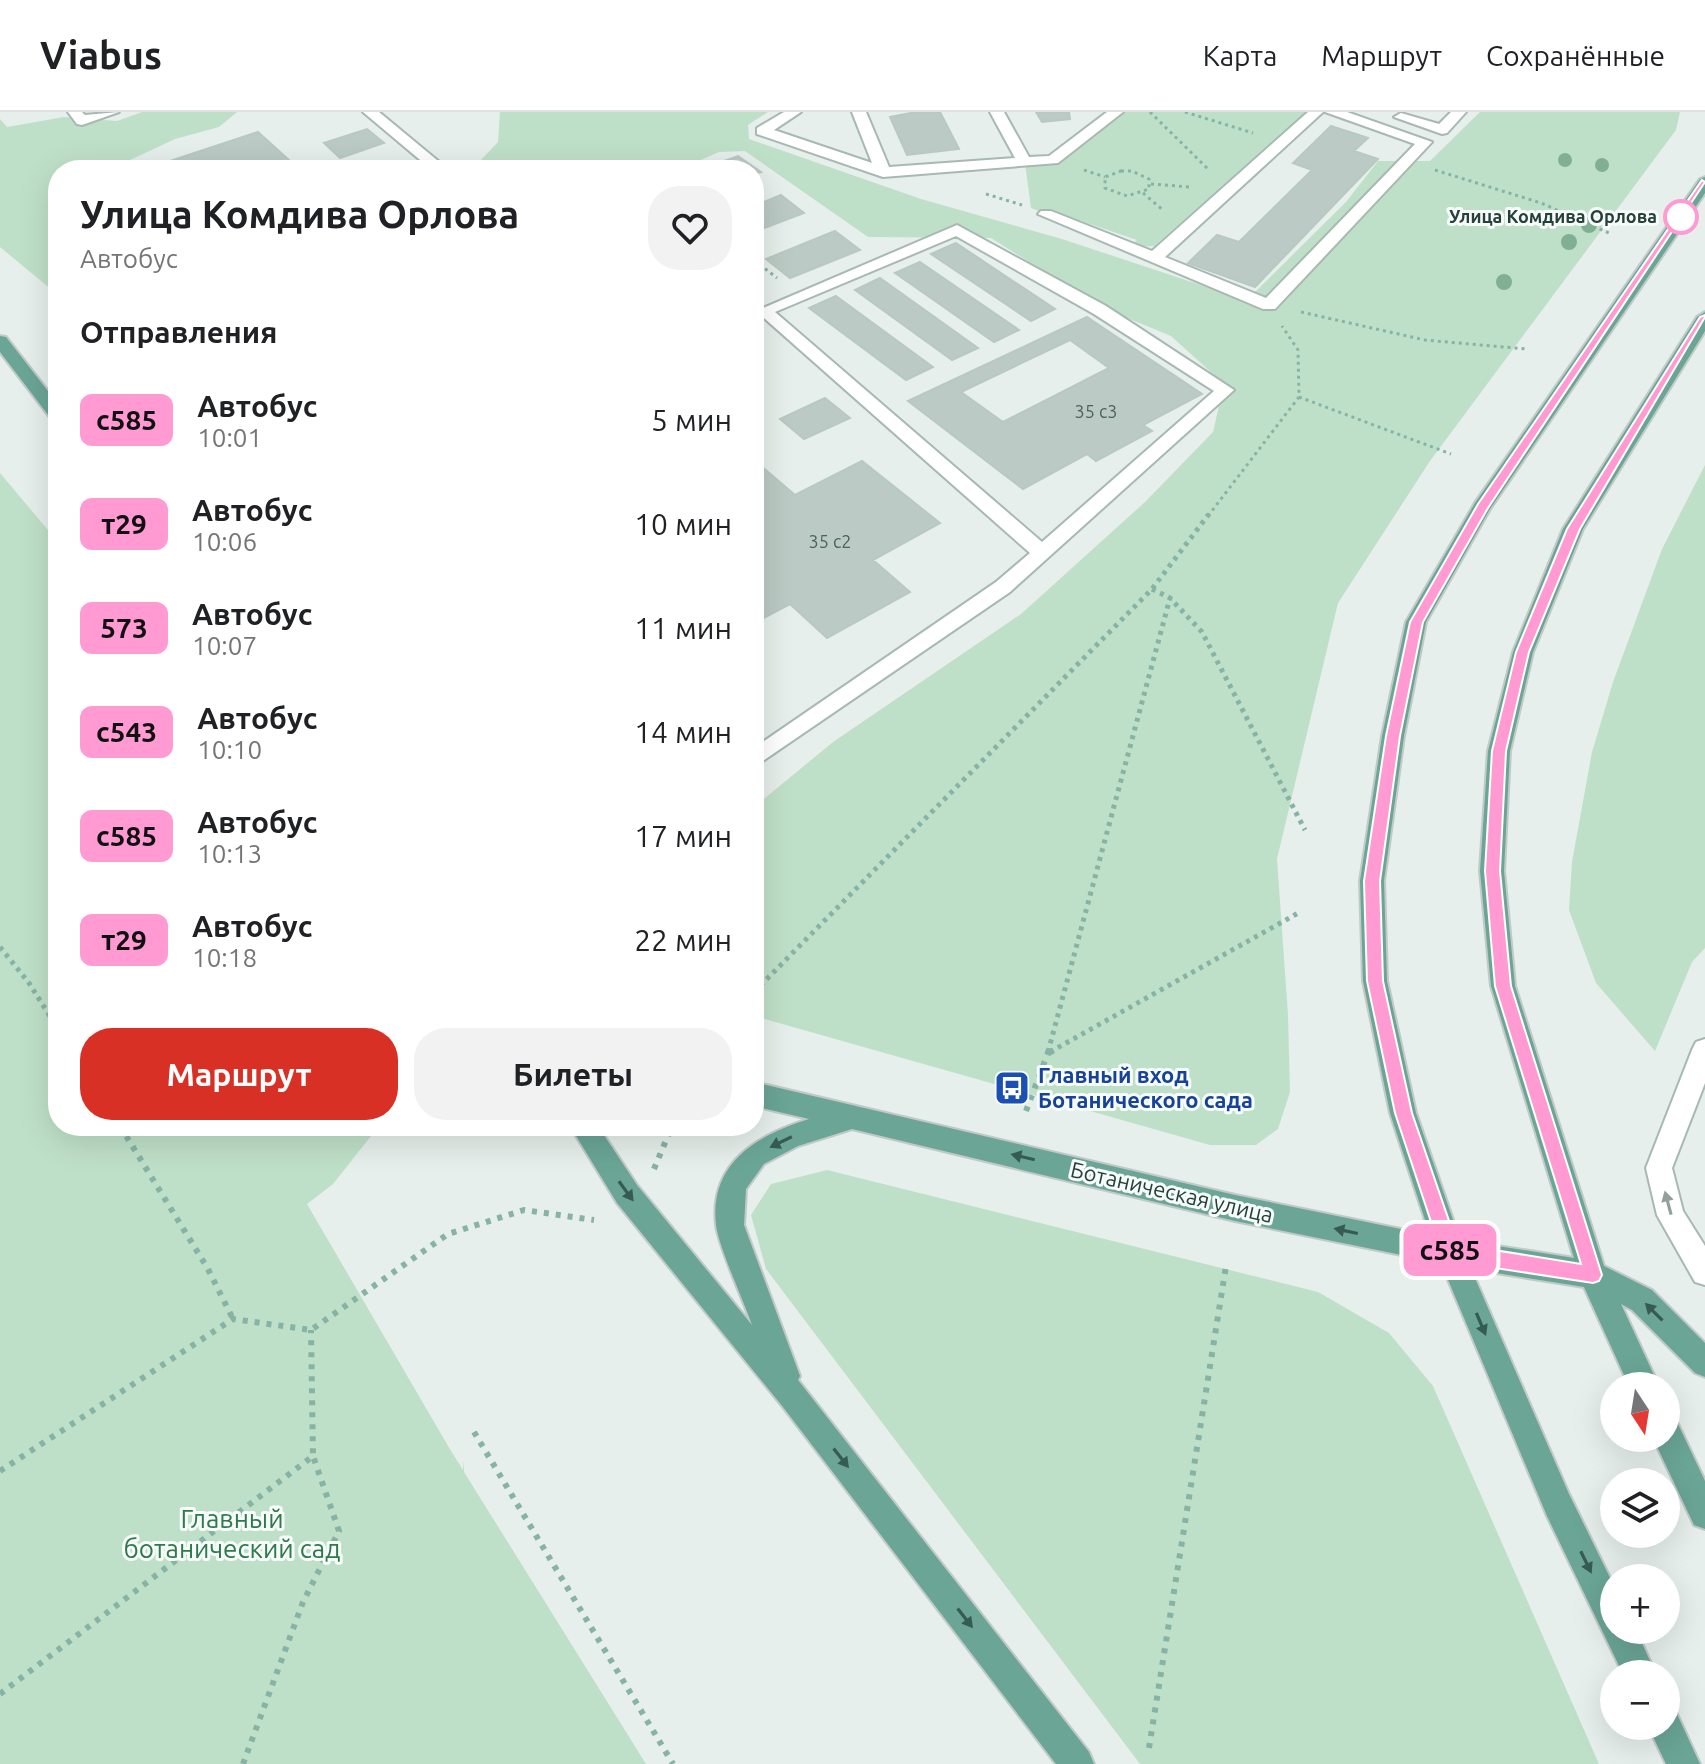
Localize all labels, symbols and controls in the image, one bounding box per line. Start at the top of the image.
text: Viabus [40,34,162,76]
text: Карта [1203,40,1277,71]
text: Маршрут [1321,40,1442,71]
text: Сохранённые [1486,40,1665,71]
button: heart [648,186,732,270]
text: Улица Комдива Орлова [80,193,519,235]
marker: Улица Комдива Орлова [1664,200,1698,234]
place label: Улица Комдива Орлова [1449,206,1657,226]
text: Автобус [80,244,178,273]
text: Отправления [80,315,277,349]
text: Автобус [197,389,318,423]
house number: 35 с3 [1075,401,1117,421]
text: 5 мин [651,403,732,437]
text: с585 [96,404,157,435]
text: 10:01 [197,423,262,452]
text: Автобус [192,493,312,527]
text: 10 мин [634,507,732,541]
text: т29 [101,508,147,539]
text: 10:06 [192,527,257,556]
house number: 35 с2 [809,531,851,551]
text: Автобус [192,597,312,631]
text: 11 мин [634,611,732,645]
text: 573 [100,612,148,643]
text: 10:07 [192,631,257,660]
text: Автобус [197,701,318,735]
text: 14 мин [634,715,732,749]
text: с543 [96,716,157,747]
text: 10:10 [197,735,262,764]
text: Автобус [197,805,318,839]
text: 17 мин [634,819,732,853]
text: с585 [96,820,157,851]
text: 10:13 [197,839,262,868]
text: Автобус [192,909,312,943]
text: 22 мин [634,923,732,957]
text: т29 [101,924,147,955]
text: 10:18 [192,943,257,972]
button: Маршрут [80,1028,398,1120]
button: Билеты [414,1028,732,1120]
place label: Главный вход Ботанического сада [1038,1062,1253,1112]
bus stop icon: Главный вход Ботанического сада [993,1069,1031,1107]
one-way arrow [769,1135,793,1149]
one-way arrow [1010,1150,1035,1162]
street label: Ботаническая улица [1068,1156,1276,1227]
one-way arrow [618,1181,633,1202]
one-way arrow [1662,1191,1674,1216]
one-way arrow [1334,1224,1359,1236]
line badge: с585 [1394,1224,1506,1276]
text: с585 [1419,1234,1481,1265]
one-way arrow [1645,1303,1664,1322]
one-way arrow [1474,1312,1487,1336]
north arrow [1600,1372,1680,1452]
map controls [1600,1372,1680,1740]
one-way arrow [832,1448,848,1468]
button: layers [1600,1468,1680,1548]
park label: Главный ботанический сад [124,1504,340,1563]
one-way arrow [1579,1550,1592,1573]
button: + [1600,1564,1680,1644]
one-way arrow [956,1608,972,1628]
button: − [1600,1660,1680,1740]

